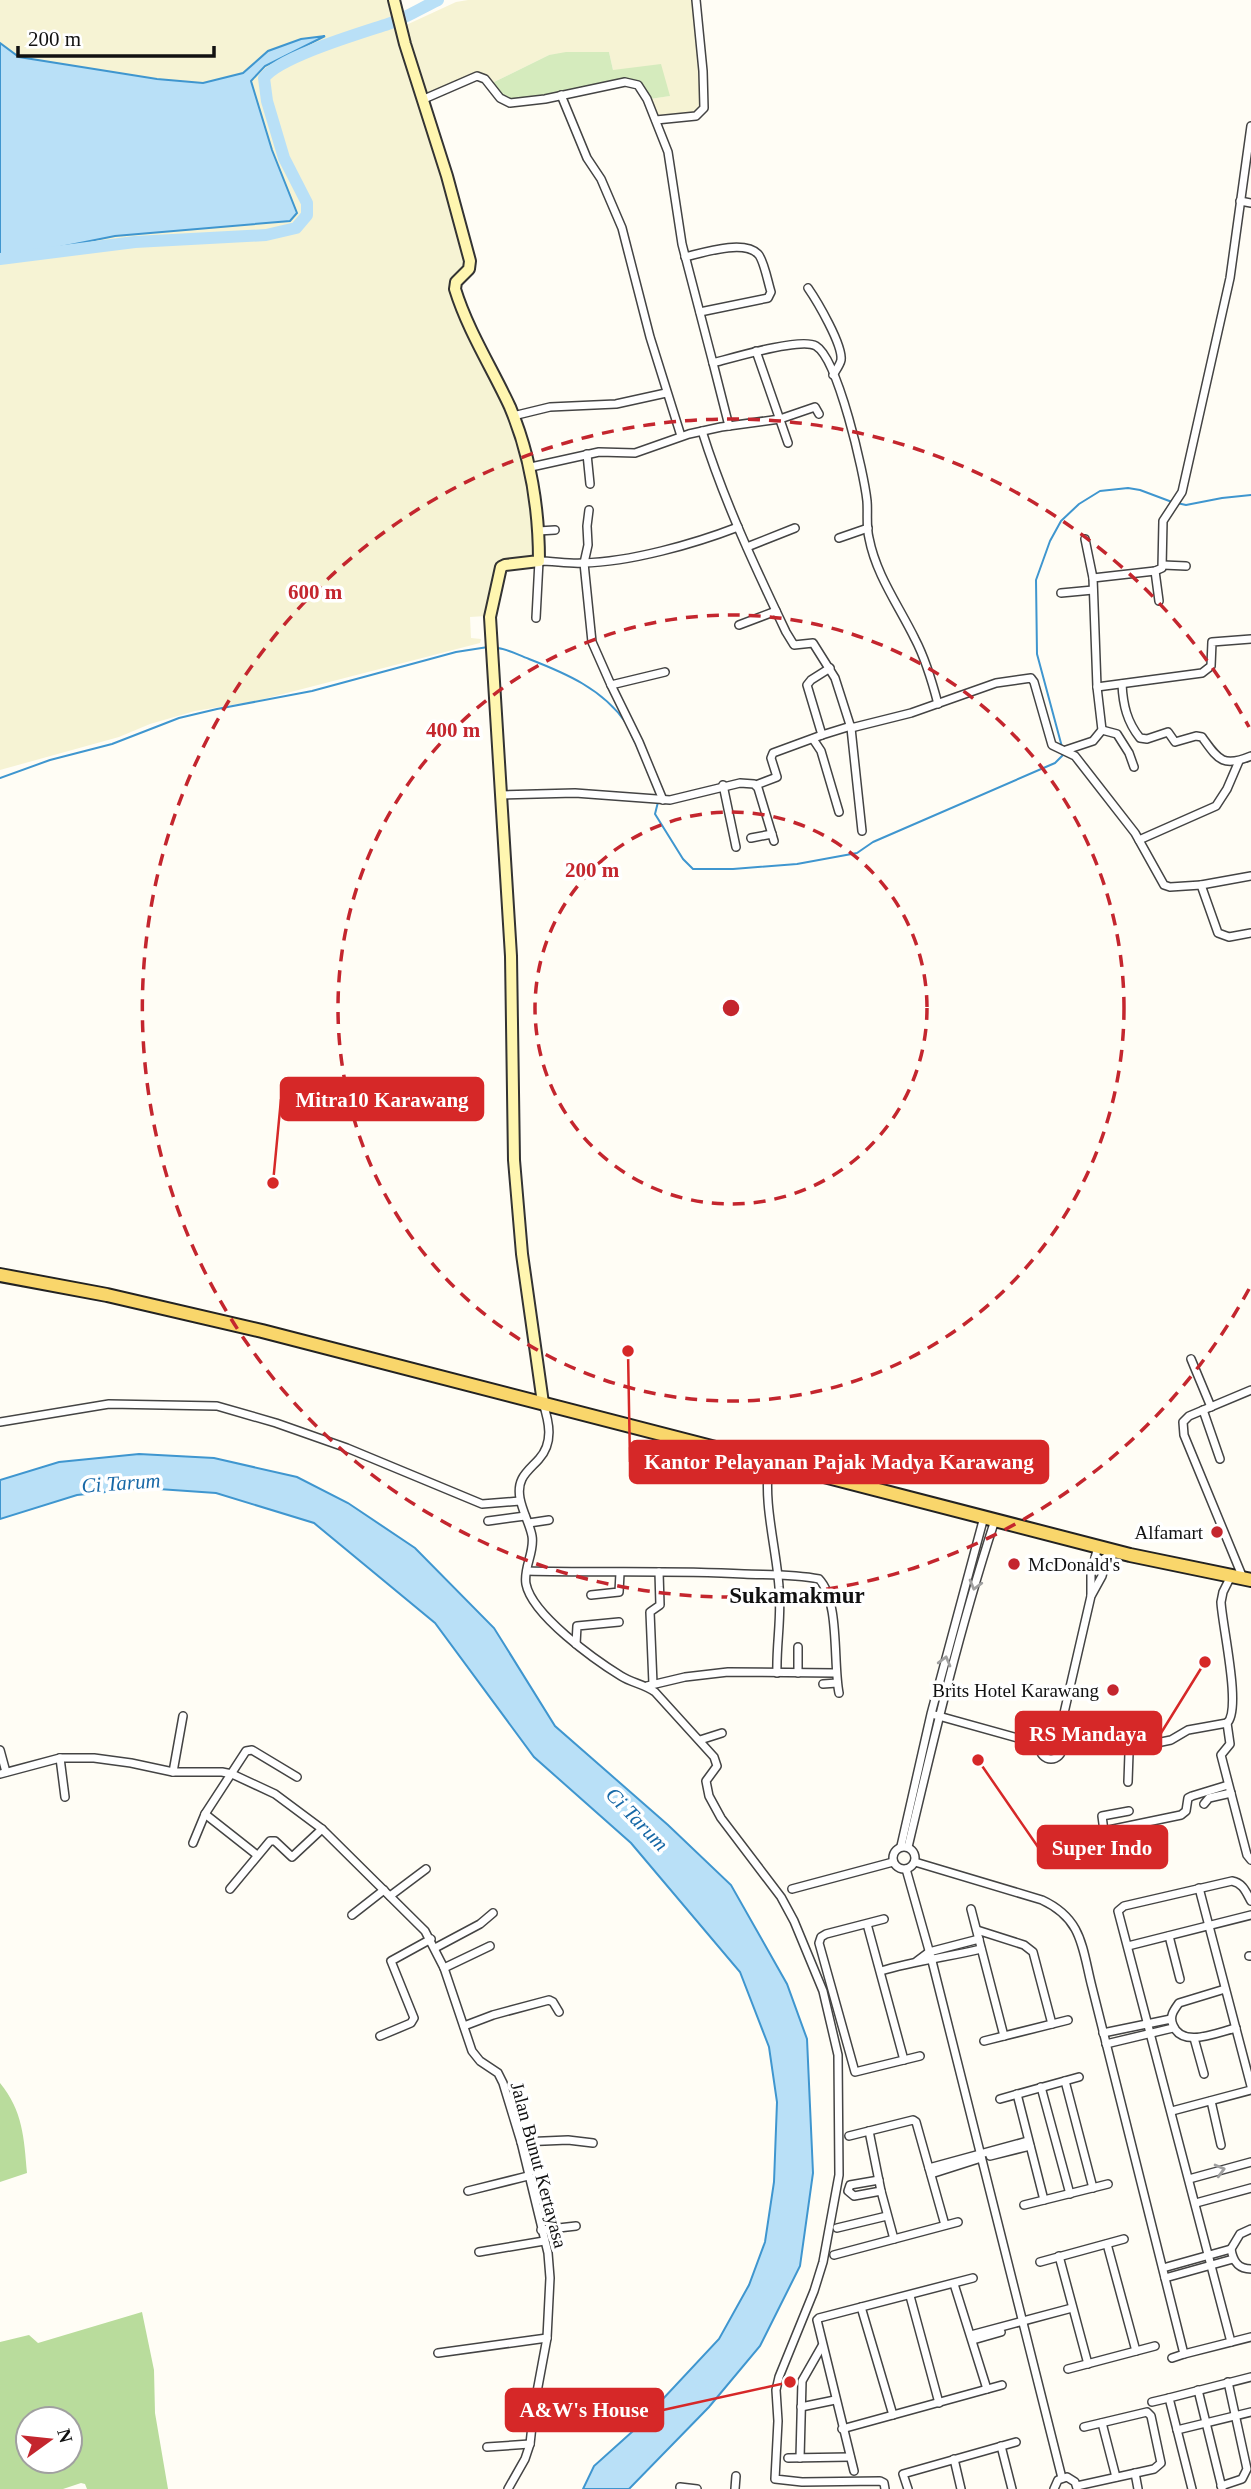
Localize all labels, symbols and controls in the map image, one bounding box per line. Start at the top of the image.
scale bar [18,14,214,58]
text: 200 m [28,27,81,51]
text: 600 m [288,580,343,604]
text: 400 m [426,718,481,742]
text: 200 m [565,858,620,882]
centre of rings [719,996,743,1020]
callout: Mitra10 Karawang [281,1078,483,1120]
text: Mitra10 Karawang [295,1088,469,1112]
callout: Kantor Pelayanan Pajak Madya Karawang [630,1441,1048,1483]
text: Kantor Pelayanan Pajak Madya Karawang [644,1450,1034,1474]
water label: Ci Tarum [81,1468,161,1498]
place label: Alfamart [1134,1522,1204,1543]
marker: Alfamart [1209,1524,1225,1540]
place label: McDonald's [1028,1554,1120,1575]
marker: McDonald's [1006,1556,1022,1572]
one-way arrow [969,1579,983,1591]
district label: Sukamakmur [729,1583,865,1608]
one-way arrow [937,1655,951,1667]
place label: Brits Hotel Karawang [932,1680,1099,1701]
marker: Brits Hotel Karawang [1105,1682,1121,1698]
callout: RS Mandaya [1016,1712,1161,1754]
text: RS Mandaya [1029,1722,1147,1746]
water label: Ci Tarum [601,1782,673,1856]
callout: Super Indo [1038,1826,1167,1868]
text: Super Indo [1052,1836,1152,1860]
street label: Jalan Bunut Kertayasa [507,2080,571,2251]
one-way arrow [1214,2164,1226,2179]
callout: A&W's House [506,2389,663,2431]
text: A&W's House [520,2398,648,2422]
north arrow [14,2405,84,2475]
text: N [53,2426,77,2445]

